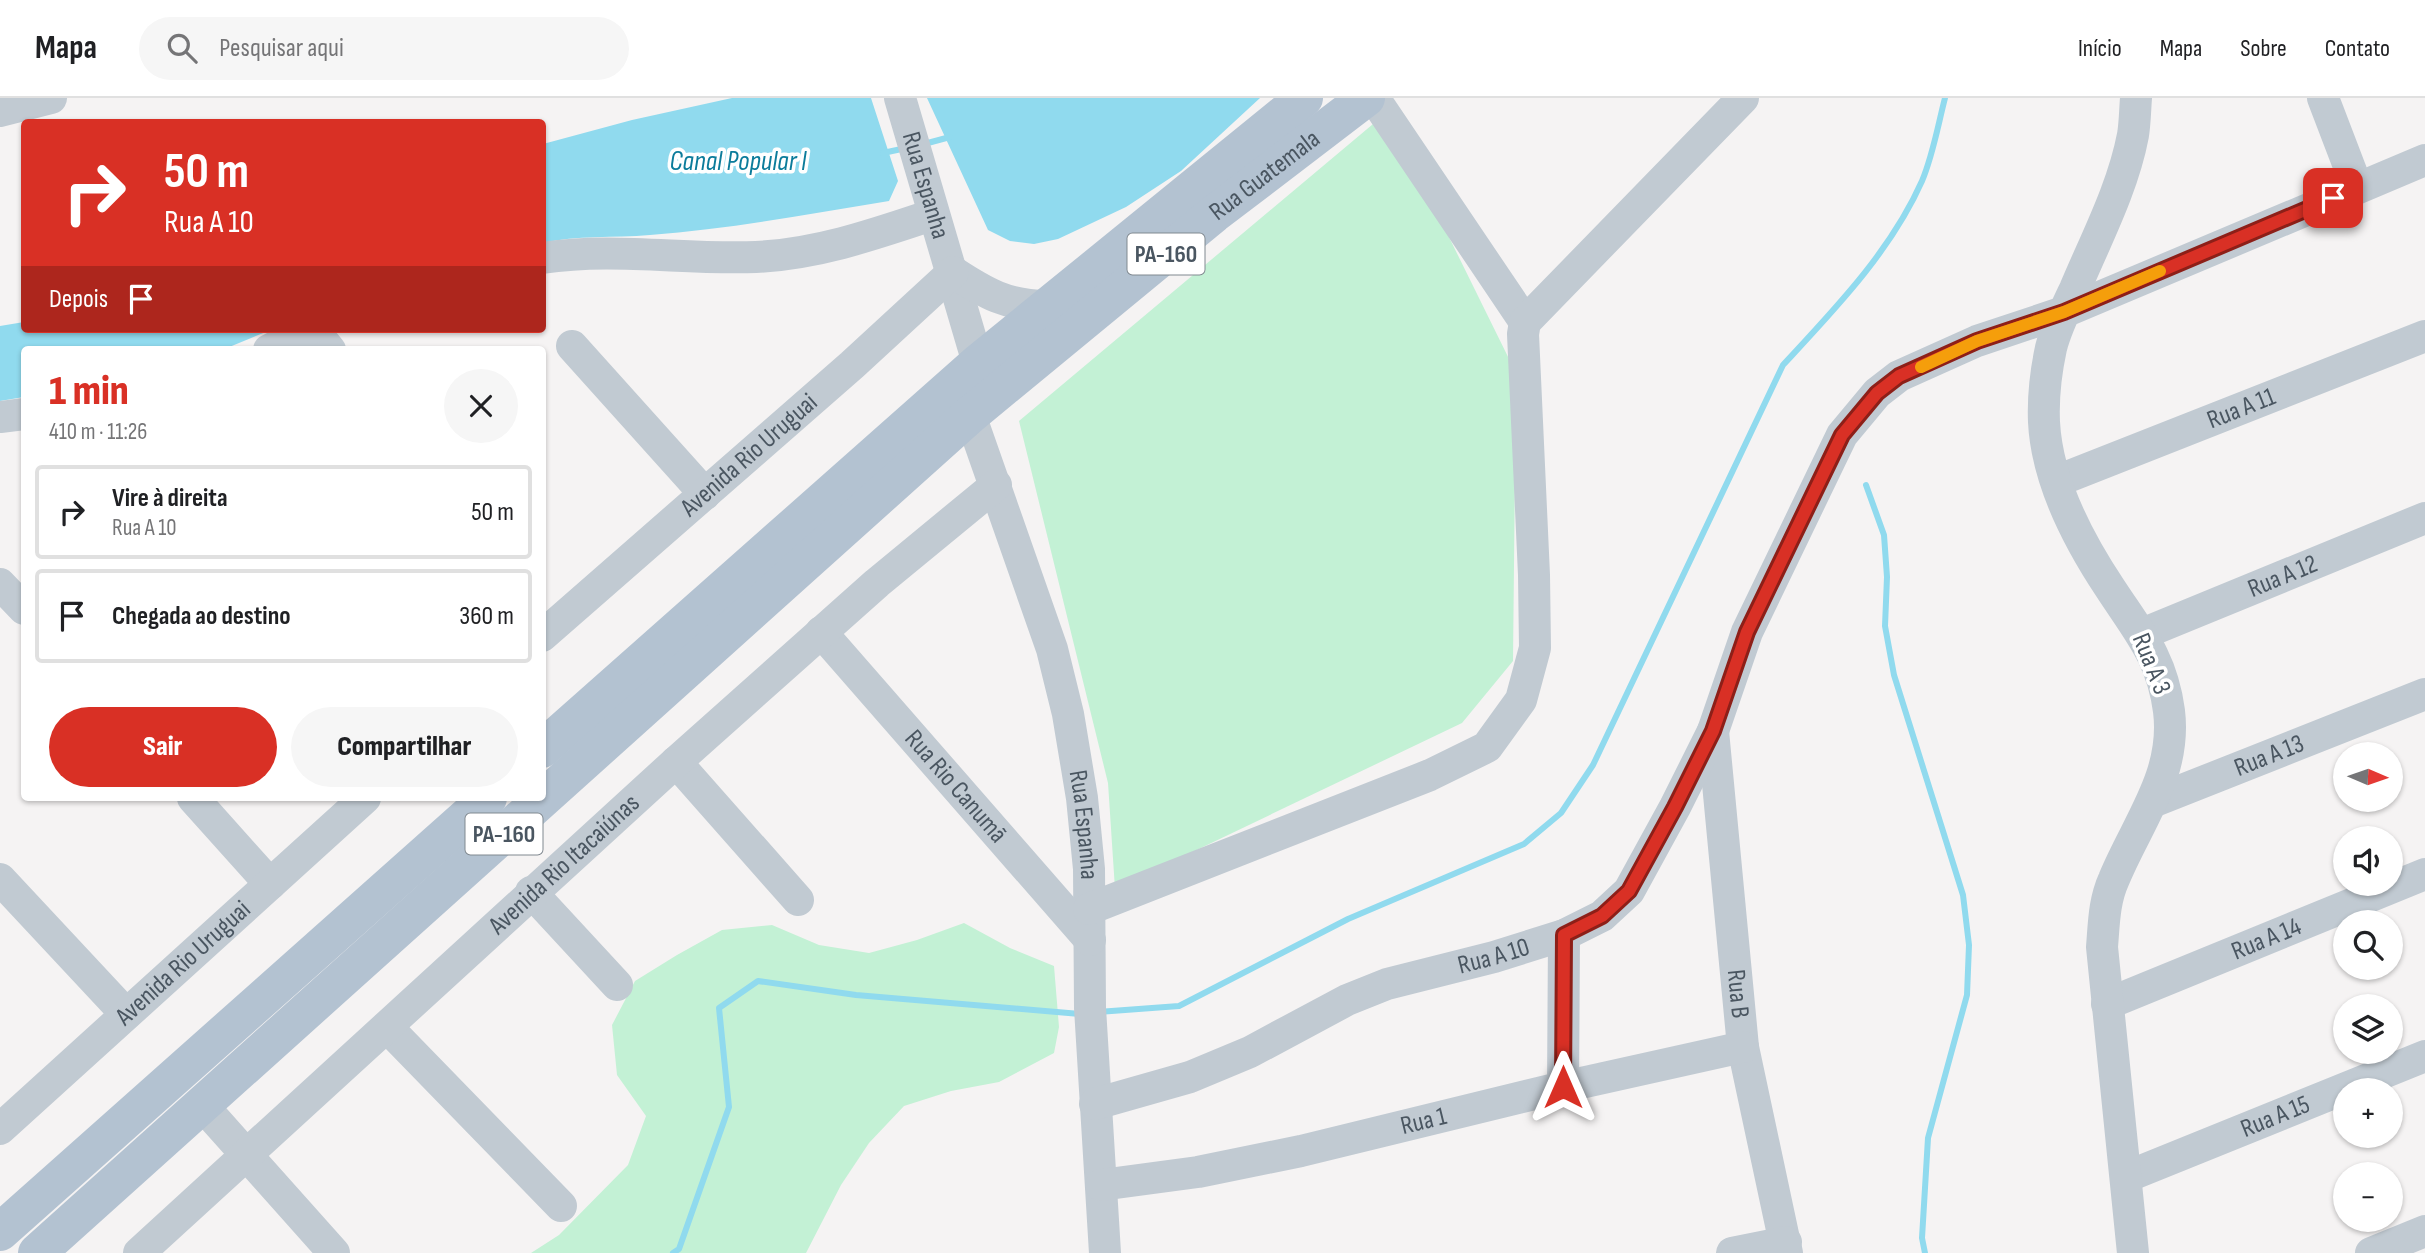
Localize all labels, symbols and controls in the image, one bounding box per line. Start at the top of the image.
search box [139,17,629,80]
text: Mapa [35,28,97,68]
icon: search [163,29,201,67]
text: Pesquisar aqui [219,33,344,64]
text: Início [2078,34,2122,63]
text: Mapa [2160,34,2202,63]
text: Sobre [2240,34,2287,63]
text: Contato [2325,34,2390,63]
street label: Rua Guatemala [1203,123,1326,227]
street label: Rua Espanha [895,128,956,243]
text: 50 m [164,143,249,202]
water label: Canal Popular I [670,145,807,178]
icon: right [49,147,140,238]
pin [2303,168,2363,228]
icon: arrive [2314,179,2352,217]
text: Rua A 10 [164,203,254,242]
road number: PA-160 [1128,234,1204,274]
icon: arrive [122,280,160,318]
text: Depois [49,284,108,315]
text: 1 min [49,366,129,417]
button: close [444,369,518,443]
street label: Rua A 11 [2203,381,2280,436]
street label: Avenida Rio Uruguai [674,387,824,524]
text: 410 m · 11:26 [49,418,147,446]
text: Vire à direita [112,483,228,514]
icon: right [53,493,91,531]
text: 50 m [471,497,514,528]
text: Rua A 10 [112,514,177,542]
street label: Rua A 12 [2243,548,2322,604]
icon: arrive [53,597,91,635]
text: Chegada ao destino [112,601,291,632]
text: 360 m [459,601,514,632]
street label: Rua A 3 [2125,629,2177,699]
button: Sair [49,707,277,787]
button: Compartilhar [291,707,518,787]
street label: Rua Rio Canumã [898,724,1013,849]
street label: Rua A 13 [2230,728,2309,783]
north arrow [2333,742,2403,812]
map controls [2333,742,2403,1232]
street label: Rua Espanha [1062,768,1105,880]
street label: Avenida Rio Itacaiúnas [482,788,646,942]
road number: PA-160 [466,814,542,854]
button: sound [2333,826,2403,896]
street label: Avenida Rio Uruguai [108,894,257,1033]
button: search [2333,910,2403,980]
street label: Rua A 14 [2227,911,2306,967]
street label: Rua A 10 [1455,931,1533,981]
street label: Rua B [1720,968,1756,1019]
button: layers [2333,994,2403,1064]
position arrow [1526,1050,1600,1124]
button: + [2333,1078,2403,1148]
street label: Rua A 15 [2236,1089,2314,1144]
street label: Rua 1 [1397,1101,1450,1142]
button: − [2333,1162,2403,1232]

